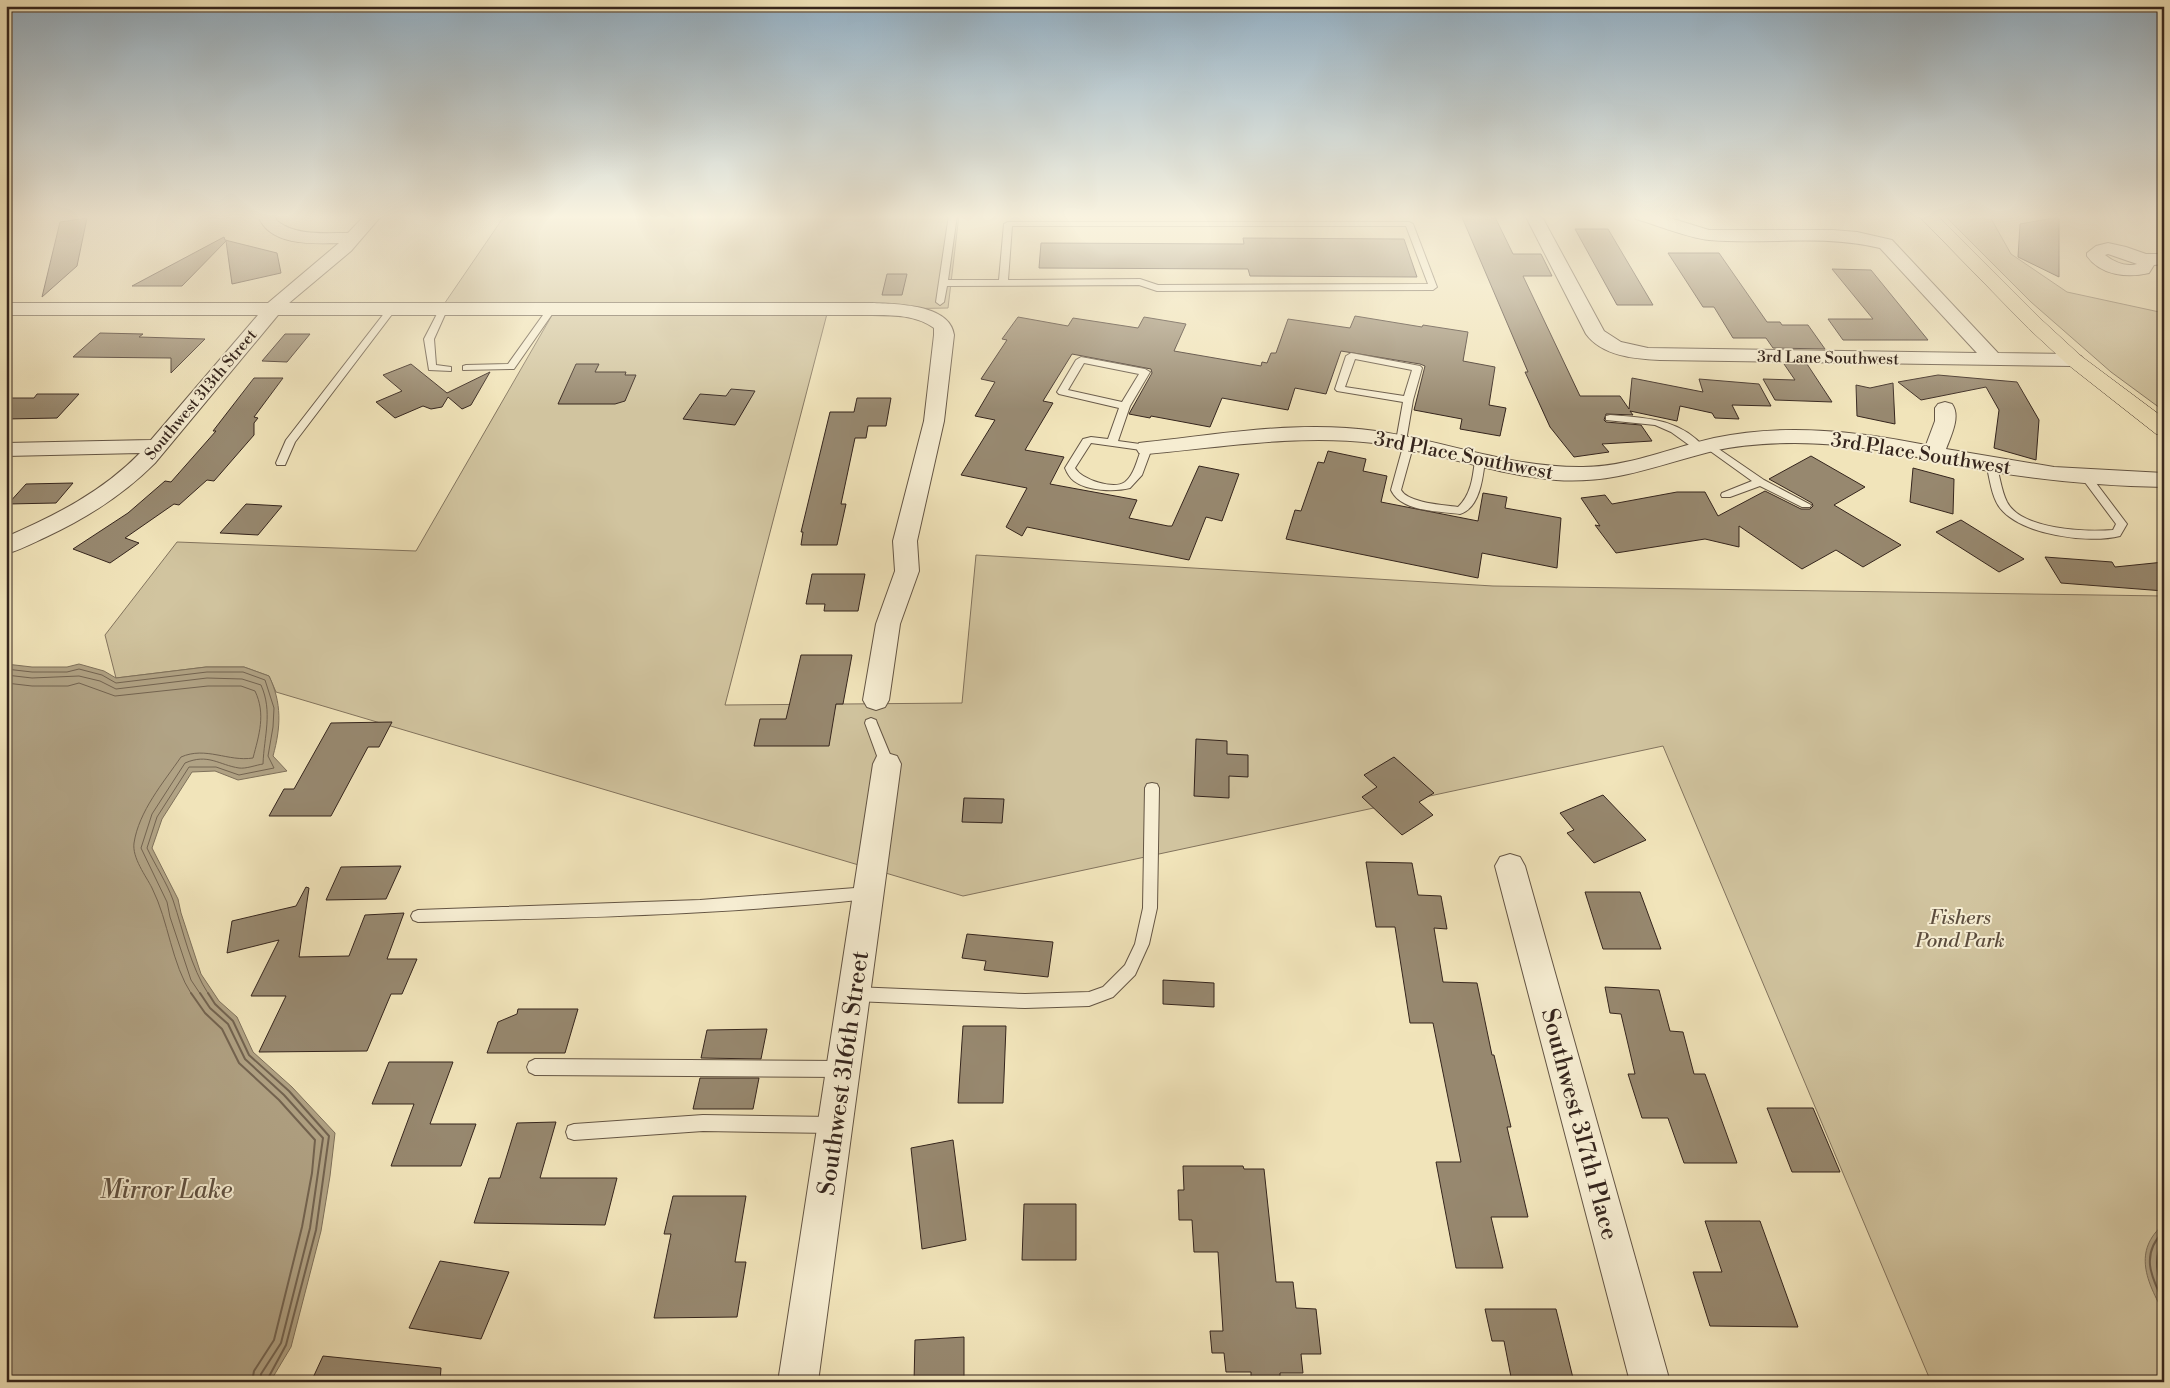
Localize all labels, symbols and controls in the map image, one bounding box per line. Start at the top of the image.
street label: Southwest 313th Street [140,325,261,464]
street label: 3rd Lane Southwest [1757,347,1899,369]
street label: 3rd Place Southwest [1372,427,1555,486]
street label: 3rd Place Southwest [1829,428,2013,481]
park label: Fishers Pond Park [1914,906,2005,954]
street label: Southwest 316th Street [812,949,876,1197]
street label: Southwest 317th Place [1534,1005,1624,1243]
water label: Mirror Lake [100,1175,233,1206]

